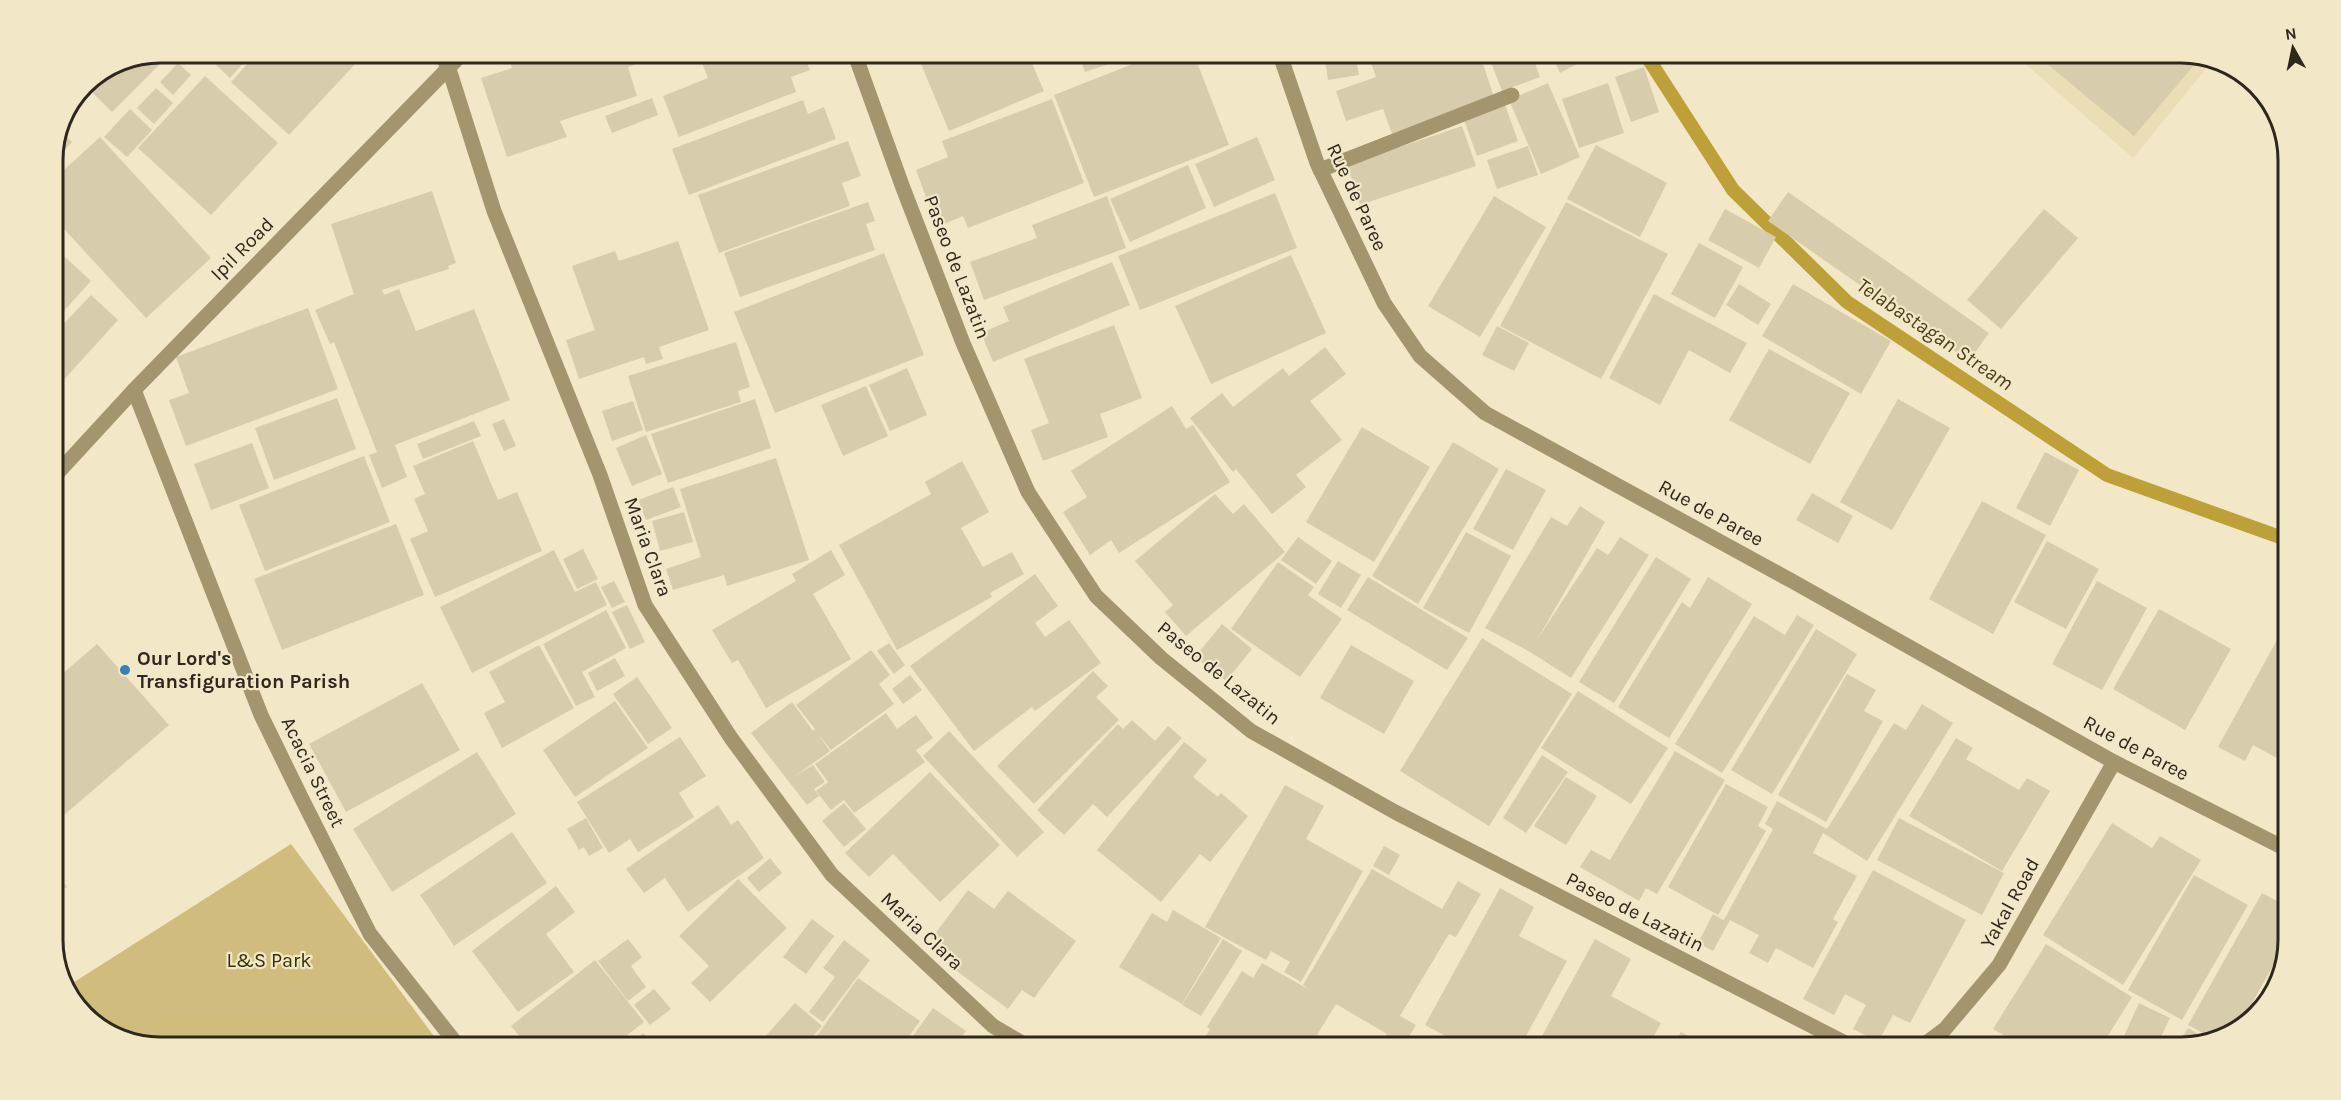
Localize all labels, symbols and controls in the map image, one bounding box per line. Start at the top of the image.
north arrow [2263,18,2323,78]
text: N [2284,23,2298,44]
street label: Rue de Paree [1322,140,1392,254]
street label: Paseo de Lazatin [919,192,995,342]
street label: Ipil Road [206,213,278,285]
water label: Telabastagan Stream [1852,273,2018,395]
street label: Rue de Paree [1655,475,1767,551]
street label: Maria Clara [619,494,677,600]
street label: Paseo de Lazatin [1153,616,1285,730]
place label: Our Lord's Transfiguration Parish [137,647,350,693]
marker: Our Lord's Transfiguration Parish [118,663,132,677]
street label: Rue de Paree [2079,711,2193,785]
street label: Acacia Street [276,713,350,831]
street label: Yakal Road [1976,854,2044,952]
street label: Paseo de Lazatin [1562,867,1708,957]
street label: Maria Clara [876,887,968,975]
park label: L&S Park [226,949,312,972]

